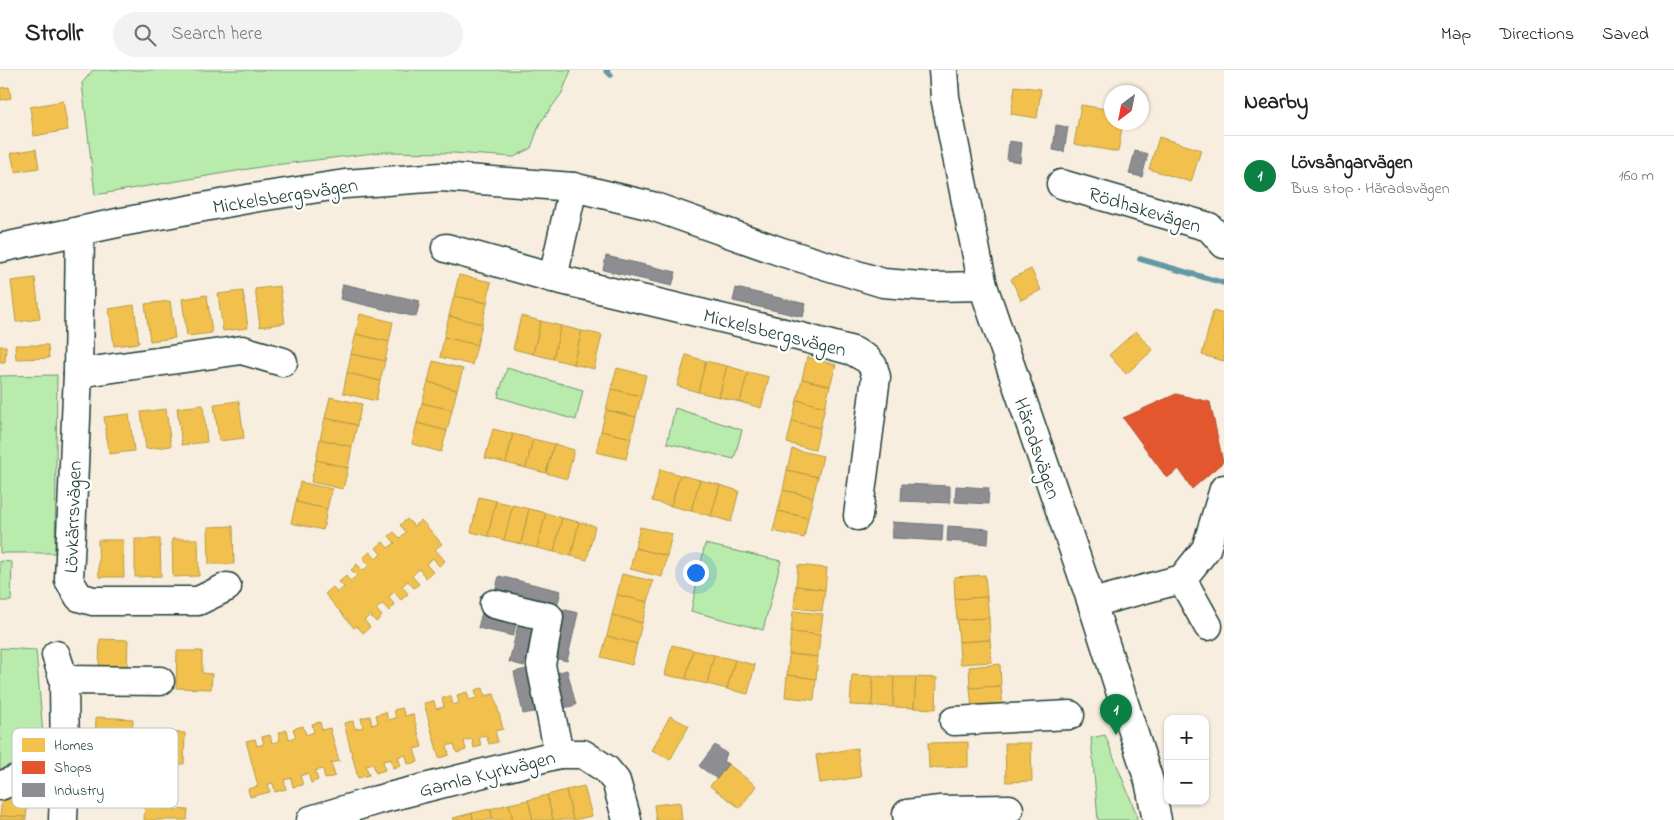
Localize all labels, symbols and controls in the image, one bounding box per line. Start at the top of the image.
search box [113,12,463,57]
text: Strollr [25,17,83,52]
icon: search [131,21,159,49]
text: Search here [171,21,262,48]
text: Map [1441,22,1471,48]
text: Directions [1499,22,1574,48]
text: Saved [1602,22,1649,48]
north arrow [1104,85,1149,130]
text: Nearby [1244,88,1308,118]
text: Lövsångarvägen [1291,150,1413,177]
text: 1 [1257,164,1263,188]
text: 160 m [1619,164,1654,188]
street label: Mickelsbergsvägen [211,172,360,224]
text: Bus stop · Häradsvägen [1291,177,1450,201]
street label: Rödhakevägen [1084,181,1204,243]
street label: Mickelsbergsvägen [700,303,849,367]
street label: Häradsvägen [1004,394,1067,504]
street label: Lövkärrsvägen [58,460,92,574]
your location [683,560,709,586]
pin: 1 [1100,694,1132,735]
map controls [1164,715,1209,805]
button: + [1164,715,1209,760]
legend [12,728,178,808]
text: Homes [54,736,94,757]
street label: Gamla Kyrkvägen [416,744,559,807]
text: Shops [54,758,92,779]
button: − [1164,760,1209,805]
text: Industry [54,781,104,803]

